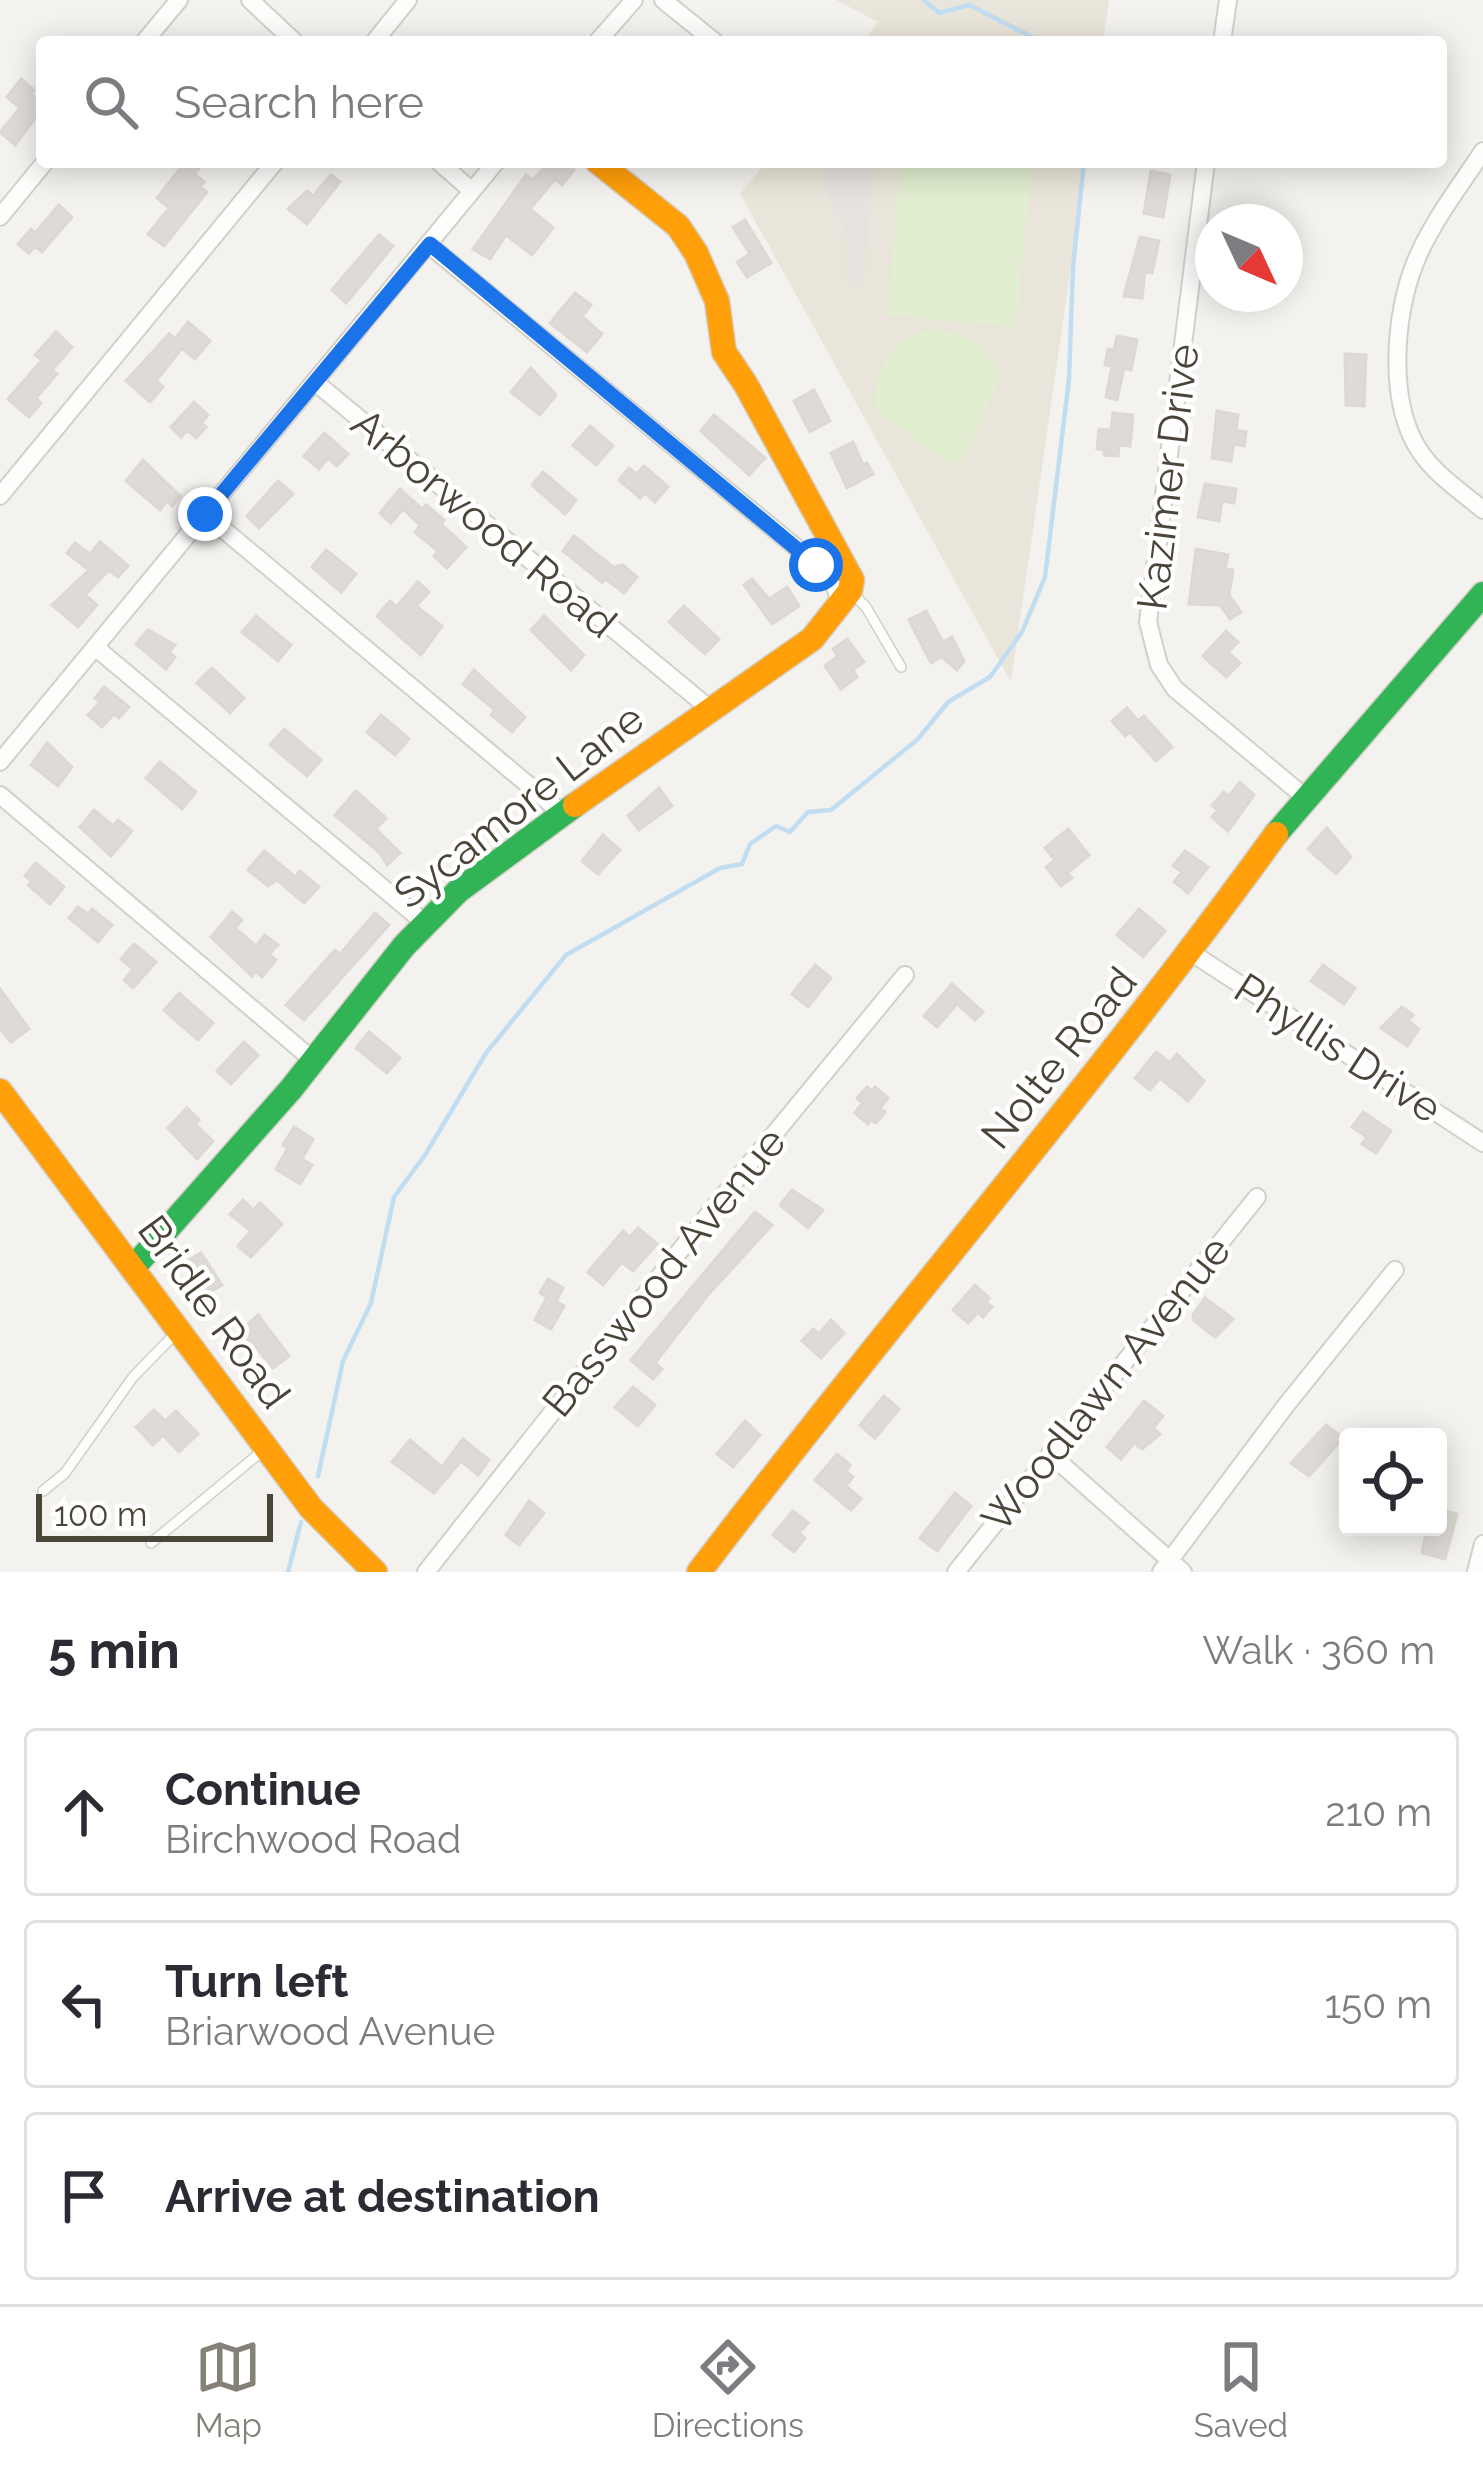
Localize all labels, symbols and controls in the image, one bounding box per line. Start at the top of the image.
search box [36,36,1447,168]
icon: search [78,69,144,135]
text: Search here [174,76,424,129]
north arrow [1195,204,1303,312]
street label: Kazimer Drive [1127,341,1209,613]
street label: Arborwood Road [342,398,626,648]
route end [178,487,232,541]
route start [789,538,843,592]
street label: Sycamore Lane [385,694,653,918]
street label: Nolte Road [971,958,1147,1158]
street label: Phyllis Drive [1226,963,1450,1133]
street label: Basswood Avenue [533,1118,795,1426]
street label: Bridle Road [128,1206,300,1418]
street label: Woodlawn Avenue [972,1226,1240,1542]
map controls [1339,1428,1447,1536]
button: locate [1339,1428,1447,1536]
scale bar [36,1488,273,1541]
text: 100 m [54,1495,147,1534]
text: 5 min [48,1620,180,1680]
text: Walk · 360 m [1202,1627,1435,1673]
text: Continue [165,1763,361,1816]
icon: ahead [51,1779,117,1845]
text: 210 m [1325,1789,1432,1835]
text: Birchwood Road [165,1816,461,1862]
text: Turn left [165,1955,348,2008]
icon: left [51,1971,117,2037]
text: 150 m [1324,1981,1432,2027]
text: Briarwood Avenue [165,2008,495,2054]
icon: arrive [51,2163,117,2229]
text: Arrive at destination [165,2170,600,2223]
tab: Map [195,2334,262,2445]
tab: Directions [652,2334,804,2445]
tab: Saved [1194,2334,1288,2445]

